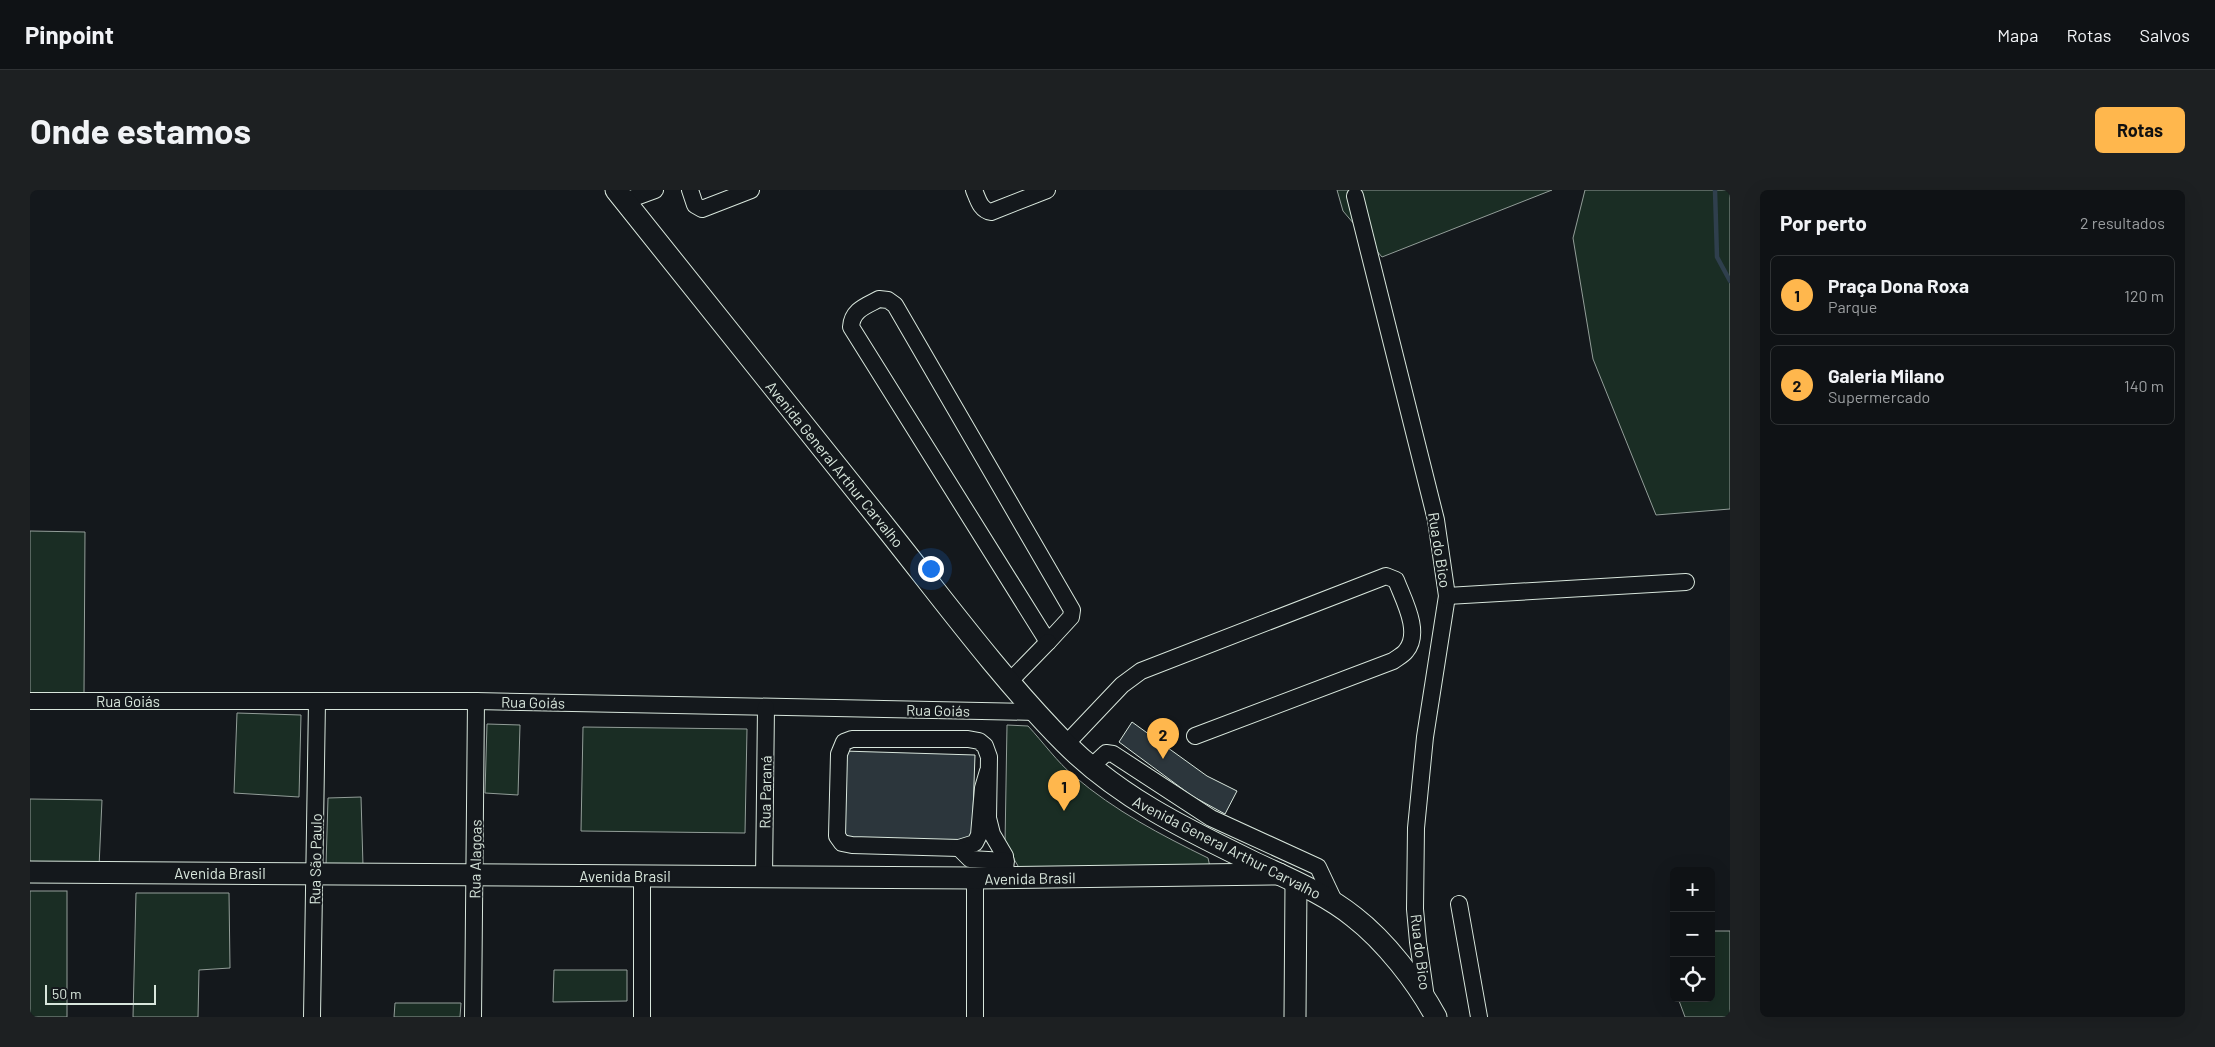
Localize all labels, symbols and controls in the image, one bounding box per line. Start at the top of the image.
text: Pinpoint [25,20,114,49]
text: Mapa [1997,24,2038,46]
text: Rotas [2066,24,2111,46]
text: Salvos [2139,24,2190,46]
button: Rotas [2095,107,2185,153]
text: Onde estamos [30,109,251,151]
text: Por perto [1780,210,1867,235]
text: 2 resultados [2080,213,2165,232]
text: Praça Dona Roxa [1828,274,1969,297]
text: 1 [1794,286,1800,305]
text: 120 m [2124,286,2164,305]
text: Parque [1828,297,1877,316]
text: Galeria Milano [1828,364,1945,387]
text: 2 [1793,376,1801,395]
text: 140 m [2124,376,2164,395]
street label: Avenida General Arthur Carvalho [762,377,908,551]
text: Supermercado [1828,387,1930,406]
street label: Rua do Bico [1425,511,1455,589]
your location [918,556,944,582]
street label: Rua Goiás [96,692,160,710]
street label: Rua Goiás [501,692,565,712]
street label: Rua Goiás [906,700,970,720]
pin: 2 [1147,718,1179,759]
street label: Rua Paraná [755,755,775,829]
pin: 1 [1048,770,1080,811]
street label: Avenida General Arthur Carvalho [1130,792,1324,902]
street label: Rua São Paulo [305,813,325,905]
street label: Rua Alagoas [465,819,485,899]
street label: Avenida Brasil [174,864,266,882]
street label: Avenida Brasil [579,867,671,885]
map controls [1670,867,1715,1002]
button: + [1670,867,1715,912]
street label: Avenida Brasil [984,868,1076,888]
button: − [1670,912,1715,957]
street label: Rua do Bico [1407,913,1435,991]
button: locate [1670,957,1715,1002]
scale bar [45,982,156,1005]
text: 50 m [52,985,81,1002]

